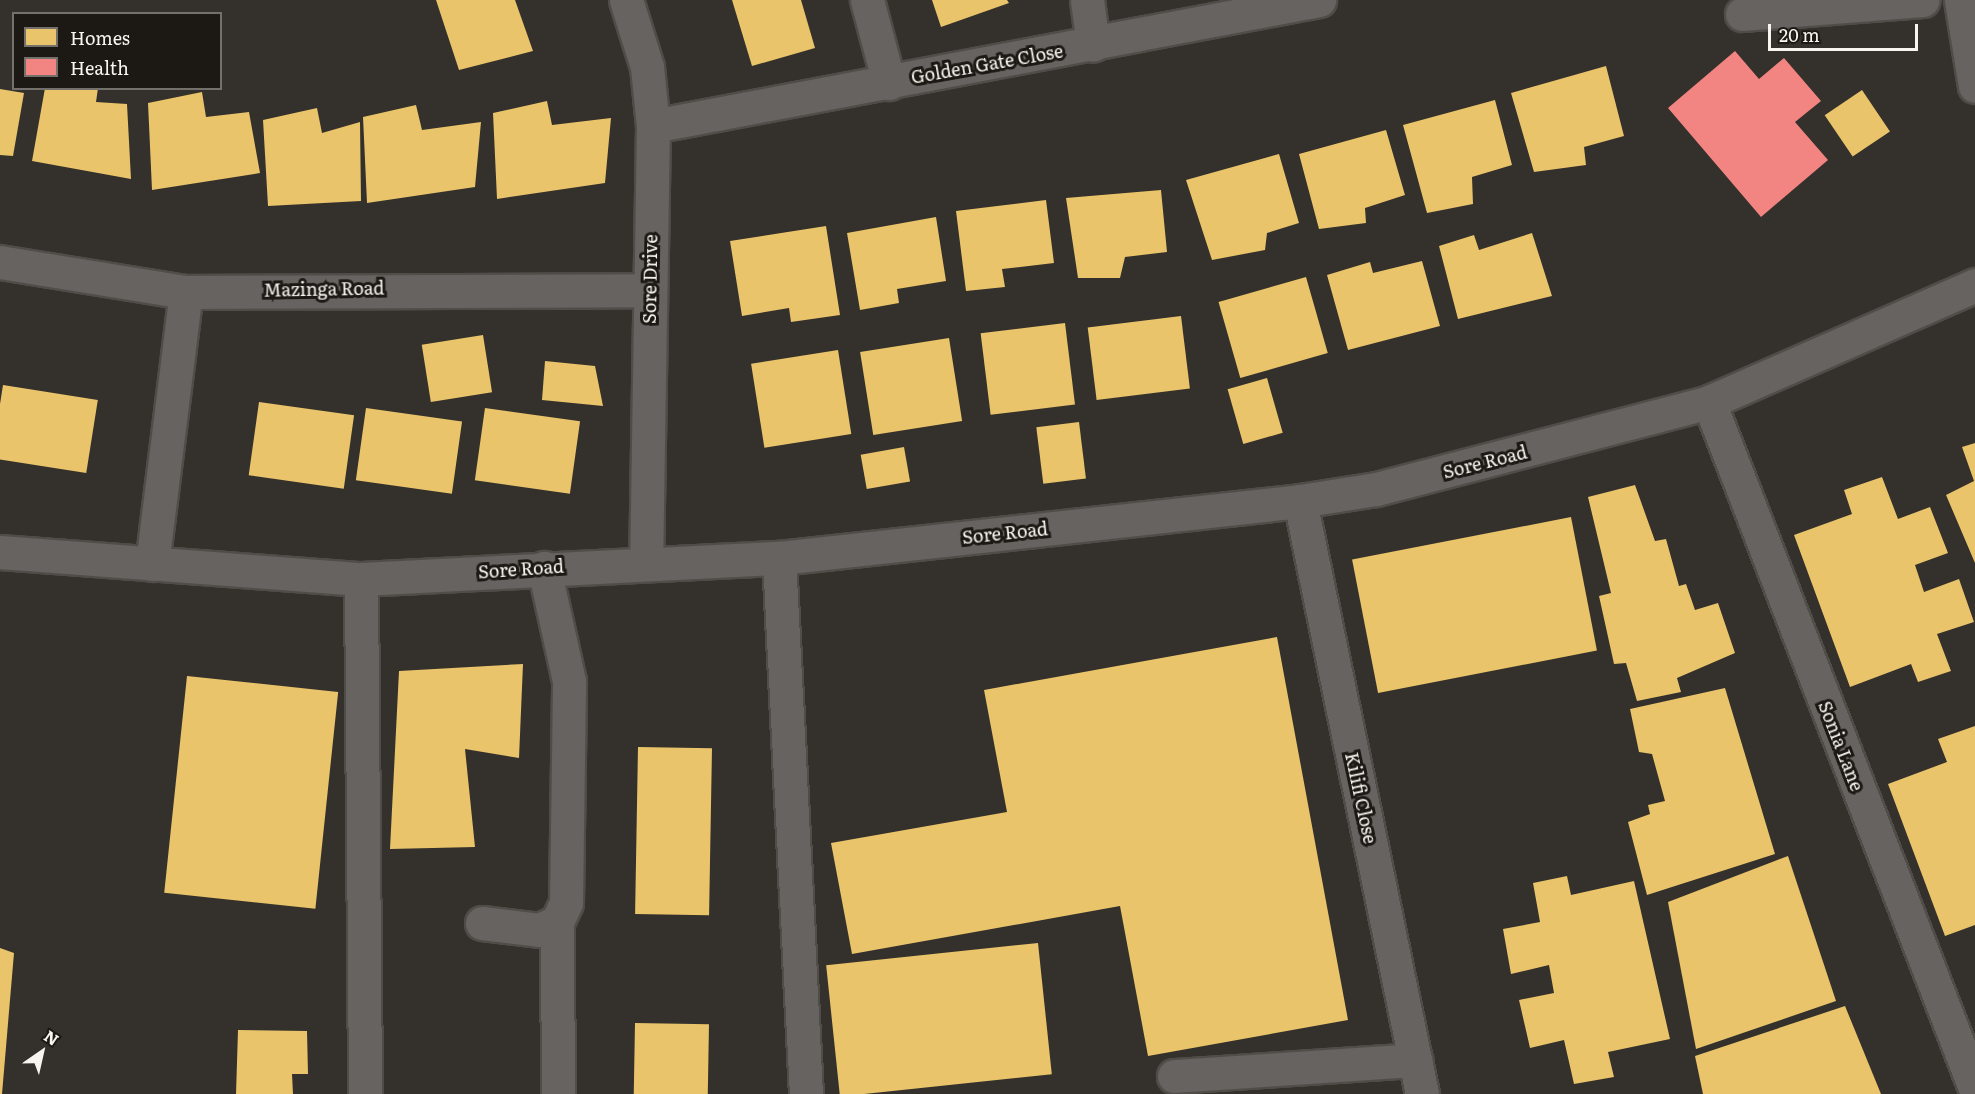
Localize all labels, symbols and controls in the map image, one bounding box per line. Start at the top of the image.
legend [12,12,222,90]
scale bar [1771,12,1921,50]
text: 20 m [1779,21,1820,48]
text: Homes [70,24,130,51]
street label: Golden Gate Close [909,40,1065,88]
text: Health [70,54,129,81]
street label: Sore Drive [638,234,662,324]
street label: Mazinga Road [263,277,385,301]
street label: Sore Road [1441,441,1529,483]
street label: Sore Road [961,518,1049,548]
street label: Sore Road [477,555,565,583]
street label: Sonia Lane [1814,698,1868,794]
street label: Kilifi Close [1341,750,1381,846]
north arrow [12,1022,72,1082]
text: N [40,1023,64,1051]

